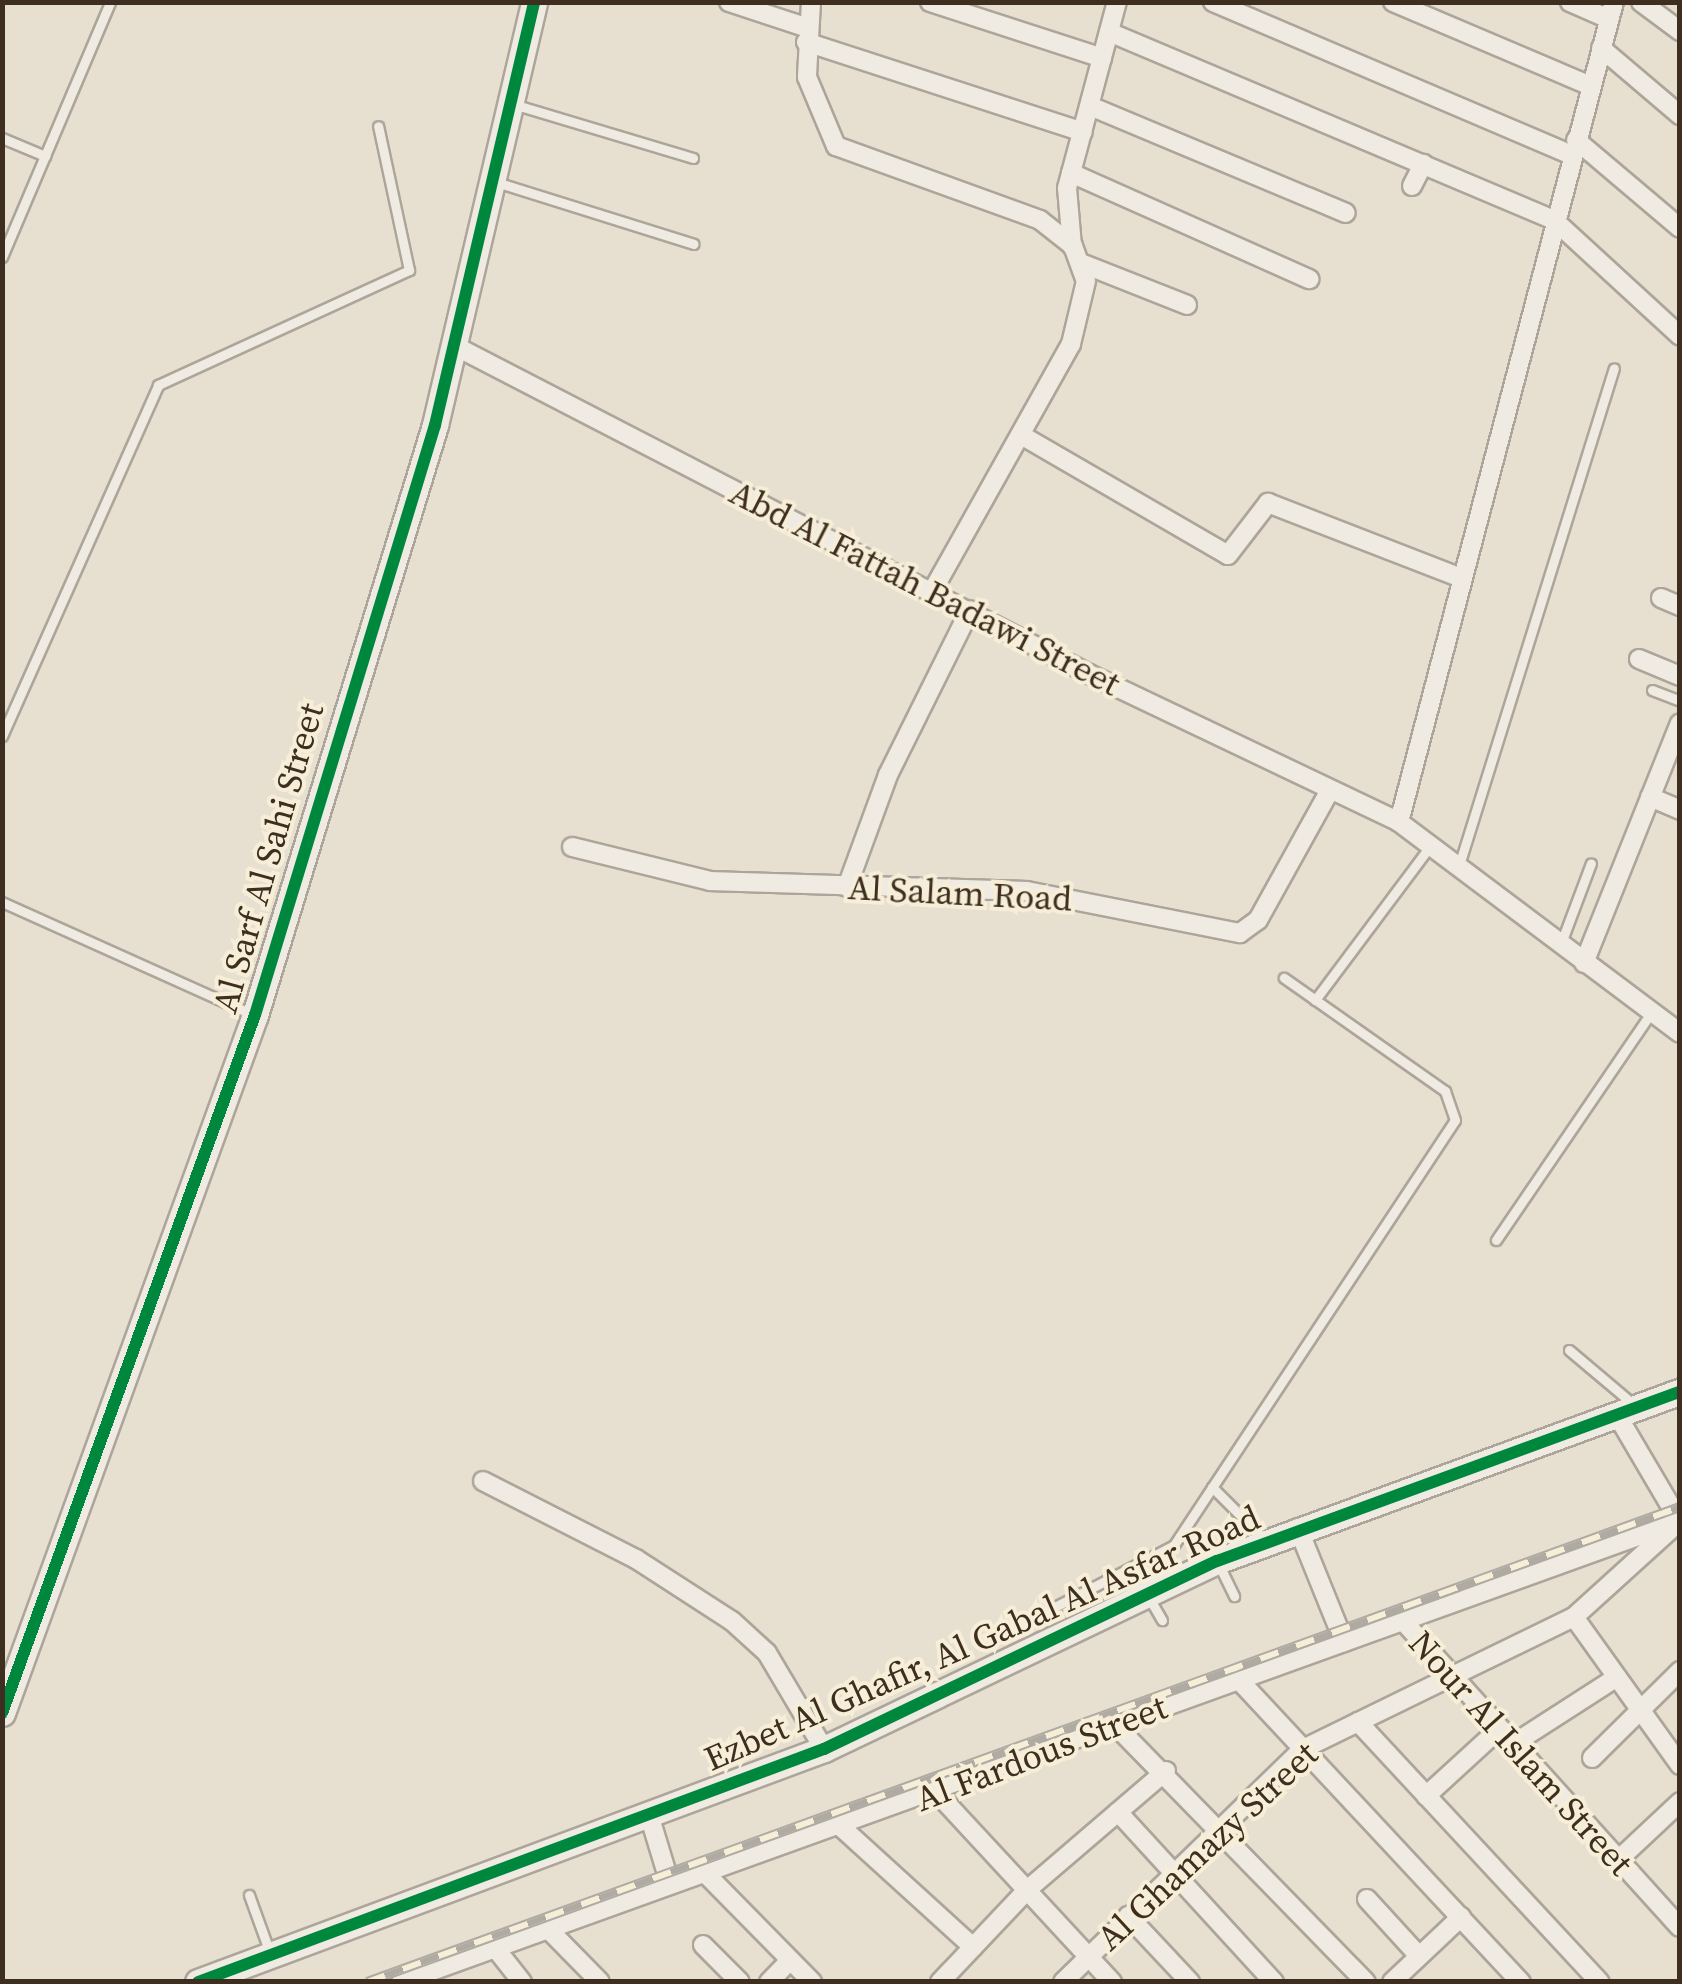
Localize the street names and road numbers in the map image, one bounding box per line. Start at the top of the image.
street label: Abd Al Fattah Badawi Street [723,471,1127,705]
street label: Al Sarf Al Sahi Street [204,698,332,1018]
street label: Al Salam Road [847,866,1073,920]
street label: Ezbet Al Ghafir, Al Gabal Al Asfar Road [698,1496,1266,1780]
street label: Nour Al Islam Street [1400,1622,1642,1884]
street label: Al Fardous Street [909,1686,1173,1820]
street label: Al Ghamazy Street [1088,1733,1326,1959]

